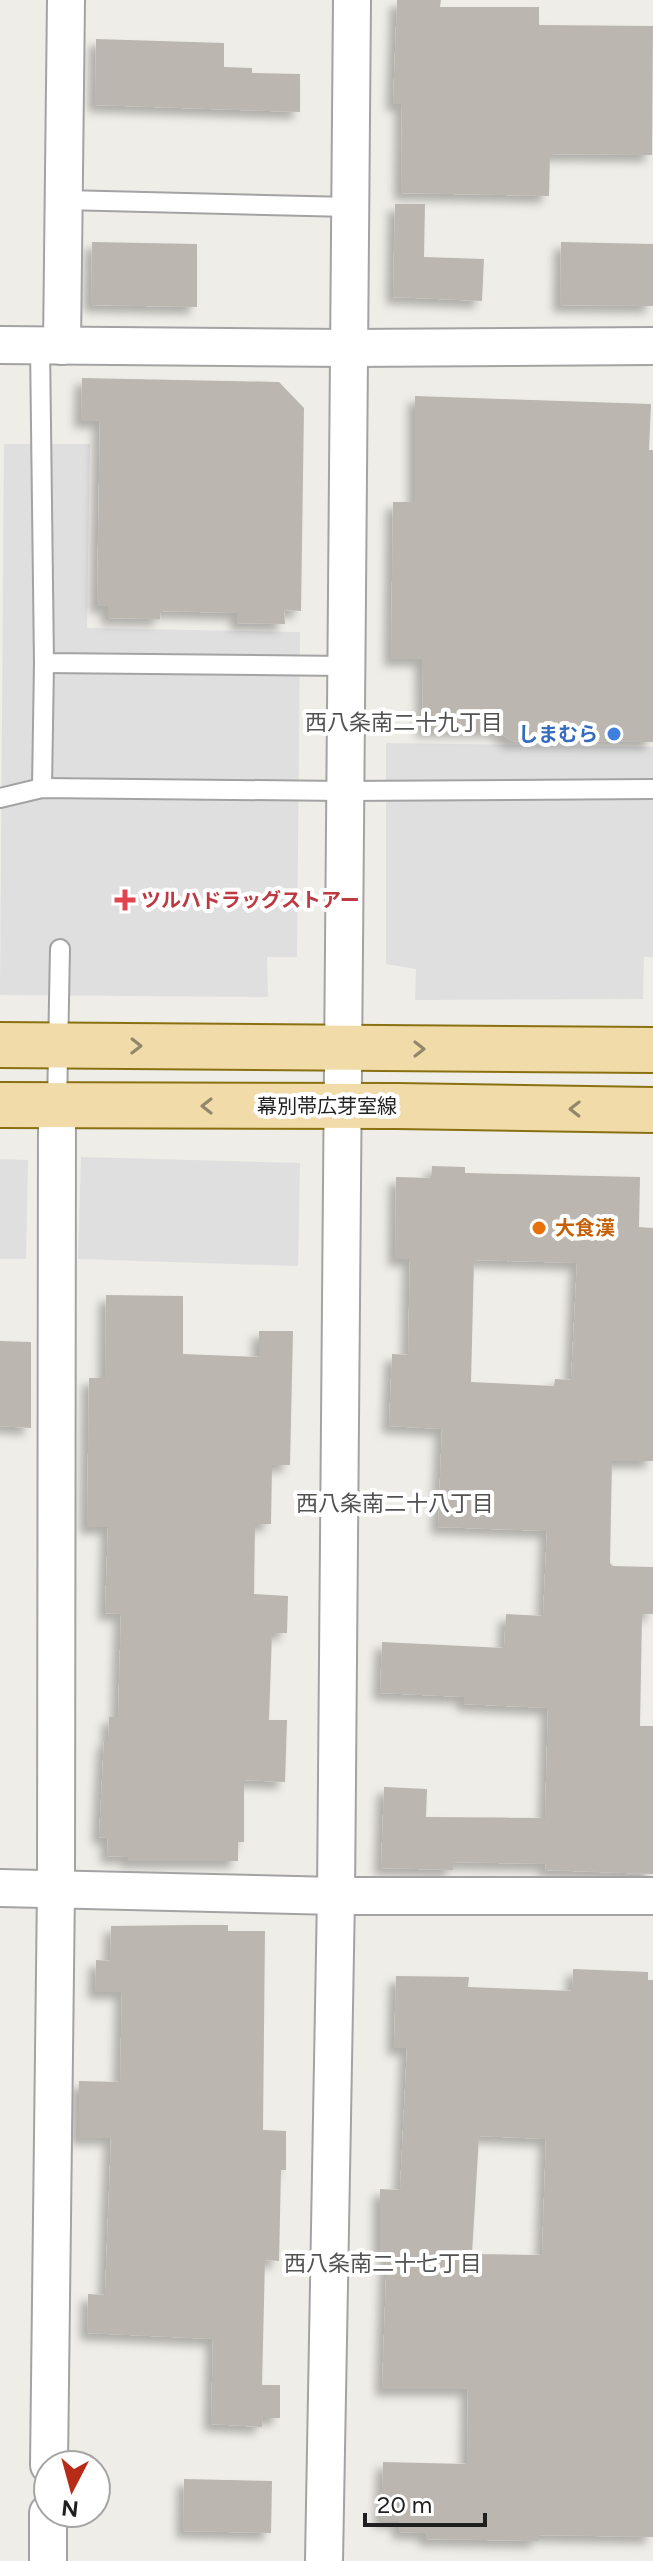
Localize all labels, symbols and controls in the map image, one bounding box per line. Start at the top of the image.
district label: 西八条南二十九丁目 [305,709,503,736]
place label: しまむら [518,722,598,746]
marker: しまむら [605,725,623,743]
place label: ツルハドラッグストアー [141,888,360,912]
marker: ツルハドラッグストアー [116,891,134,909]
one-way arrow [130,1037,143,1055]
one-way arrow [413,1040,426,1058]
street label: 幕別帯広芽室線 [257,1094,397,1118]
one-way arrow [200,1097,213,1115]
one-way arrow [568,1100,581,1118]
place label: 大食漢 [555,1216,615,1240]
marker: 大食漢 [530,1219,548,1237]
district label: 西八条南二十八丁目 [296,1490,494,1517]
district label: 西八条南二十七丁目 [284,2250,482,2277]
north arrow [32,2449,112,2529]
scale bar [365,2477,485,2527]
text: 20 m [377,2490,432,2519]
text: N [60,2494,80,2523]

